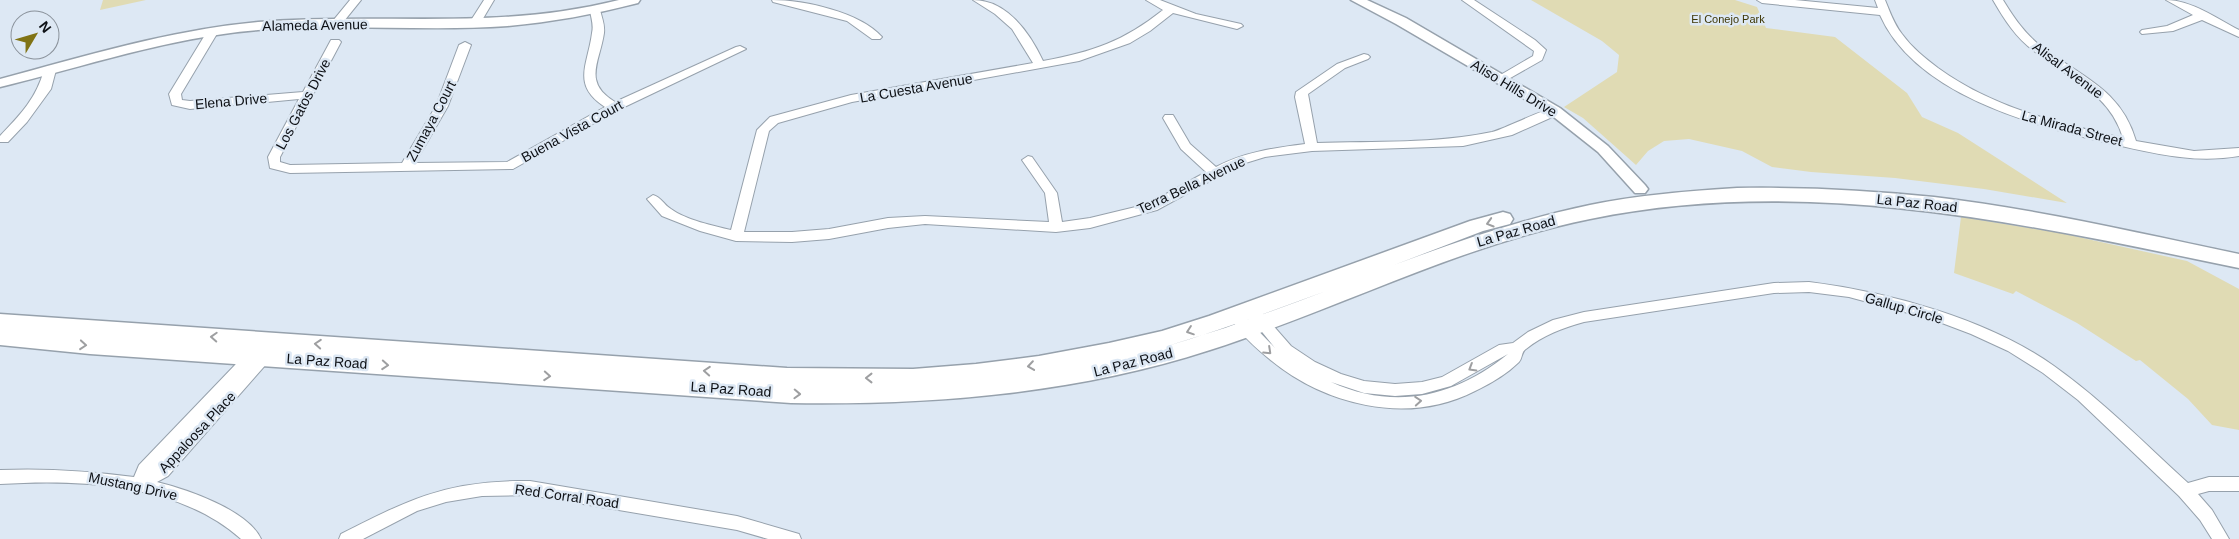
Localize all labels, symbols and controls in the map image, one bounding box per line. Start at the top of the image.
north arrow [10,10,60,60]
park label: El Conejo Park [1691,13,1765,25]
street label: Alameda Avenue [262,16,368,34]
text: N [36,18,55,36]
street label: Alisal Avenue [2030,38,2106,102]
street label: Los Gatos Drive [272,56,334,152]
street label: Aliso Hills Drive [1468,56,1560,120]
street label: La Cuesta Avenue [858,70,974,106]
street label: Zumaya Court [403,78,459,164]
street label: Elena Drive [194,90,268,112]
street label: Buena Vista Court [519,96,626,165]
street label: La Mirada Street [2020,107,2124,149]
street label: Terra Bella Avenue [1134,153,1248,217]
street label: La Paz Road [1876,191,1958,215]
street label: La Paz Road [1475,212,1557,250]
one-way arrow [1487,217,1495,227]
street label: Gallup Circle [1863,289,1945,327]
one-way arrow [1186,325,1194,335]
one-way arrow [210,332,218,343]
one-way arrow [80,339,88,350]
one-way arrow [314,339,322,350]
street label: La Paz Road [1092,344,1174,380]
one-way arrow [1263,345,1272,354]
street label: La Paz Road [286,350,368,372]
one-way arrow [381,359,389,370]
one-way arrow [1027,360,1035,371]
one-way arrow [1469,362,1478,372]
one-way arrow [703,366,711,377]
one-way arrow [544,371,552,382]
one-way arrow [865,373,873,383]
street label: La Paz Road [690,378,772,400]
street label: Appaloosa Place [155,388,239,476]
one-way arrow [793,388,801,399]
one-way arrow [1414,396,1422,407]
street label: Mustang Drive [87,469,179,503]
street label: Red Corral Road [514,481,620,511]

